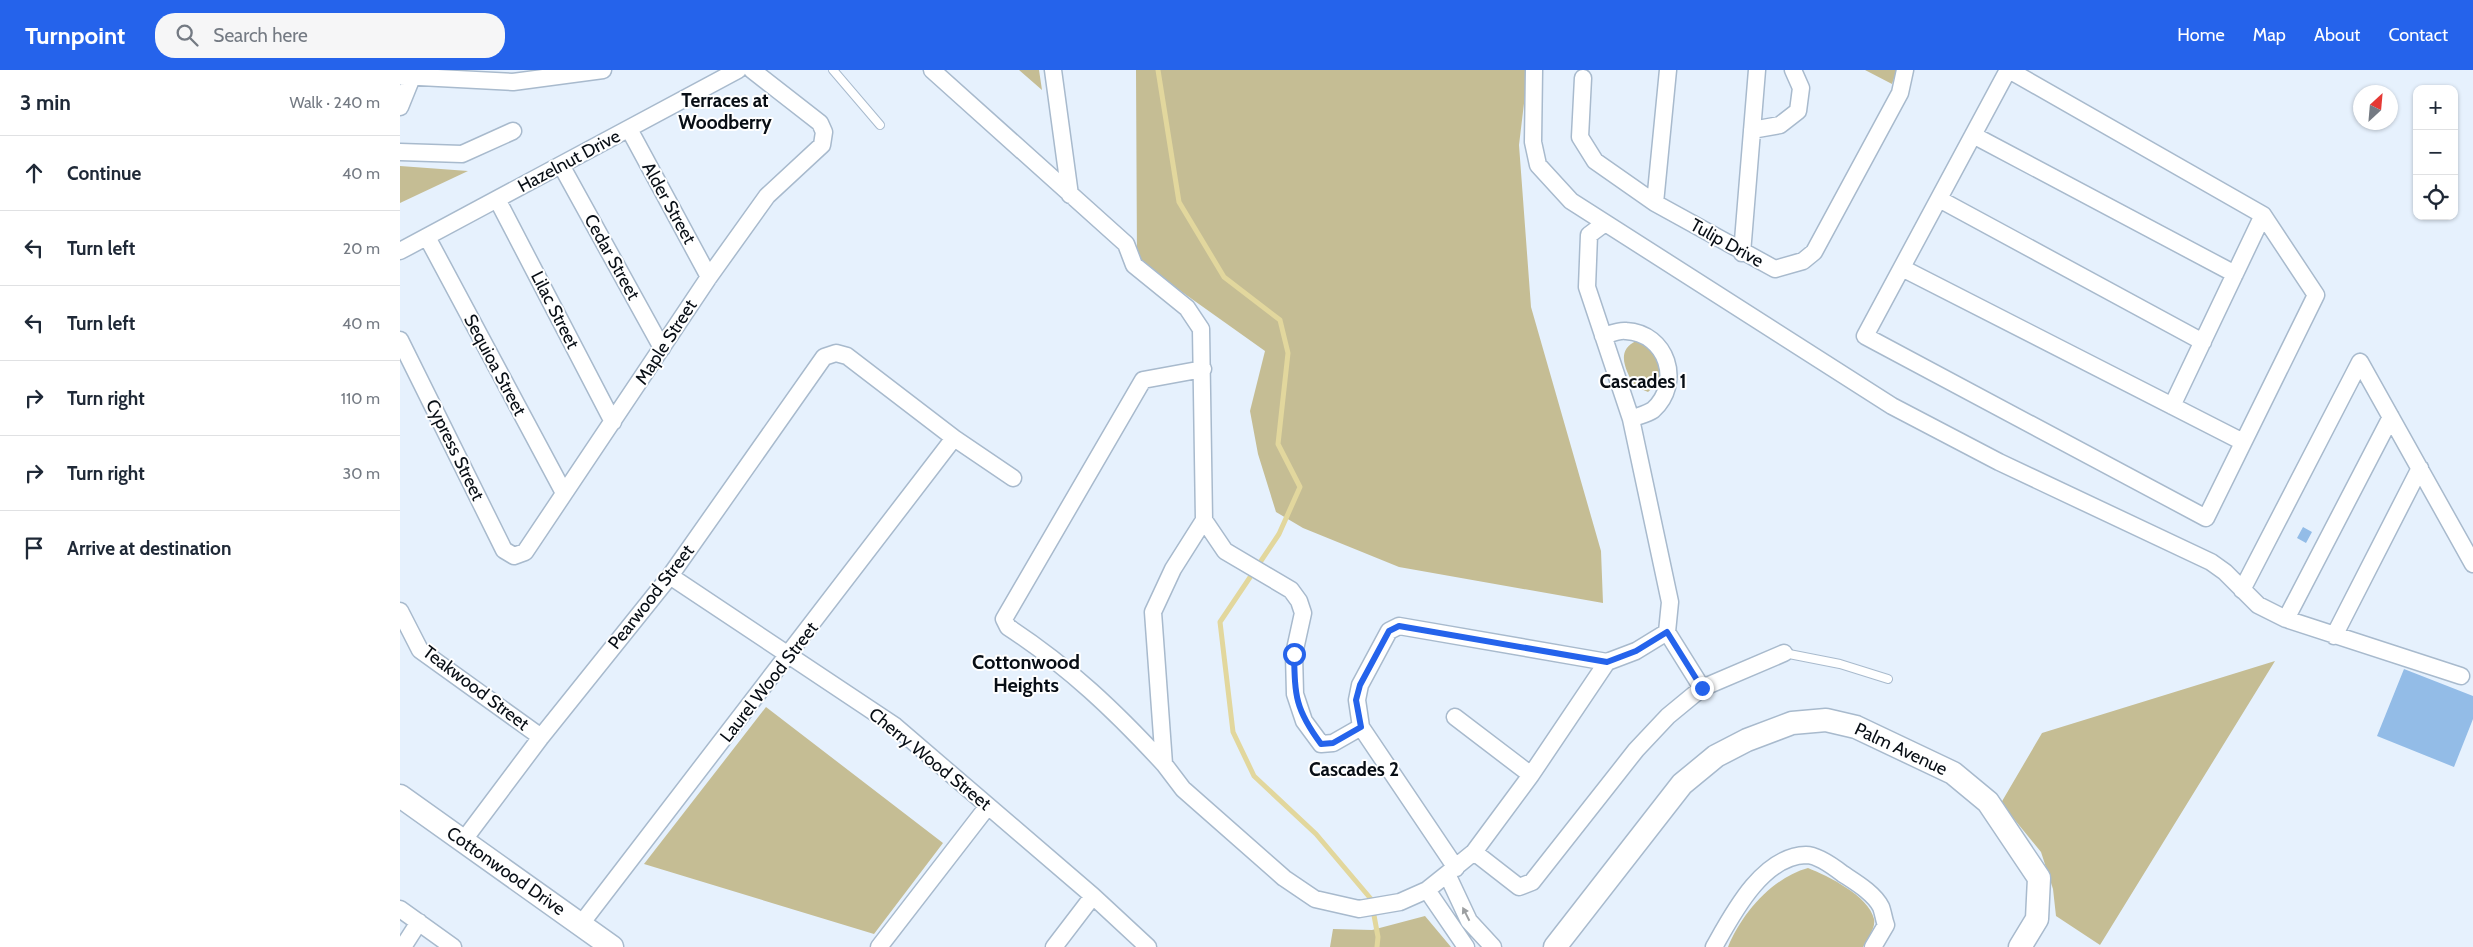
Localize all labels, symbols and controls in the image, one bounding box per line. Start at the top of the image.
search box [155,13,505,58]
text: Turnpoint [25,21,125,50]
icon: search [173,21,201,49]
text: Search here [213,24,308,47]
text: Home [2177,24,2225,46]
text: Map [2253,24,2286,46]
text: About [2314,24,2360,46]
text: Contact [2388,24,2448,46]
north arrow [2353,85,2398,130]
map controls [2413,85,2458,220]
button: + [2413,85,2458,130]
district label: Terraces at Woodberry [678,89,773,134]
text: 3 min [20,90,71,115]
text: Walk · 240 m [289,93,380,112]
street label: Hazelnut Drive [514,125,624,197]
button: − [2413,130,2458,175]
street label: Alder Street [637,158,701,248]
icon: ahead [20,159,48,187]
text: Continue [67,162,141,185]
text: 40 m [342,164,380,183]
button: locate [2413,175,2458,220]
street label: Cedar Street [579,210,645,304]
street label: Tulip Drive [1687,214,1767,272]
icon: left [20,234,48,262]
text: Turn left [67,237,135,260]
text: 20 m [343,239,380,258]
street label: Lilac Street [526,267,584,353]
street label: Maple Street [630,295,702,389]
icon: left [20,309,48,337]
street label: Sequioa Street [459,310,531,420]
text: Turn left [67,312,135,335]
text: 40 m [342,314,380,333]
district label: Cascades 1 [1599,370,1687,393]
icon: right [20,384,48,412]
text: Turn right [67,387,145,410]
text: 110 m [341,389,380,408]
street label: Cypress Street [421,396,489,504]
icon: right [20,459,48,487]
text: Turn right [67,462,145,485]
text: 30 m [343,464,380,483]
icon: arrive [20,534,48,562]
text: Arrive at destination [67,537,231,560]
street label: Pearwood Street [603,540,699,654]
street label: Laurel Wood Street [715,618,823,746]
street label: Teakwood Street [419,641,533,735]
route start [1283,643,1306,666]
district label: Cottonwood Heights [972,650,1080,697]
route end [1691,677,1714,700]
street label: Cherry Wood Street [864,703,996,815]
street label: Palm Avenue [1851,718,1951,780]
district label: Cascades 2 [1309,758,1399,781]
street label: Cottonwood Drive [442,822,570,920]
one-way arrow [1462,906,1470,921]

